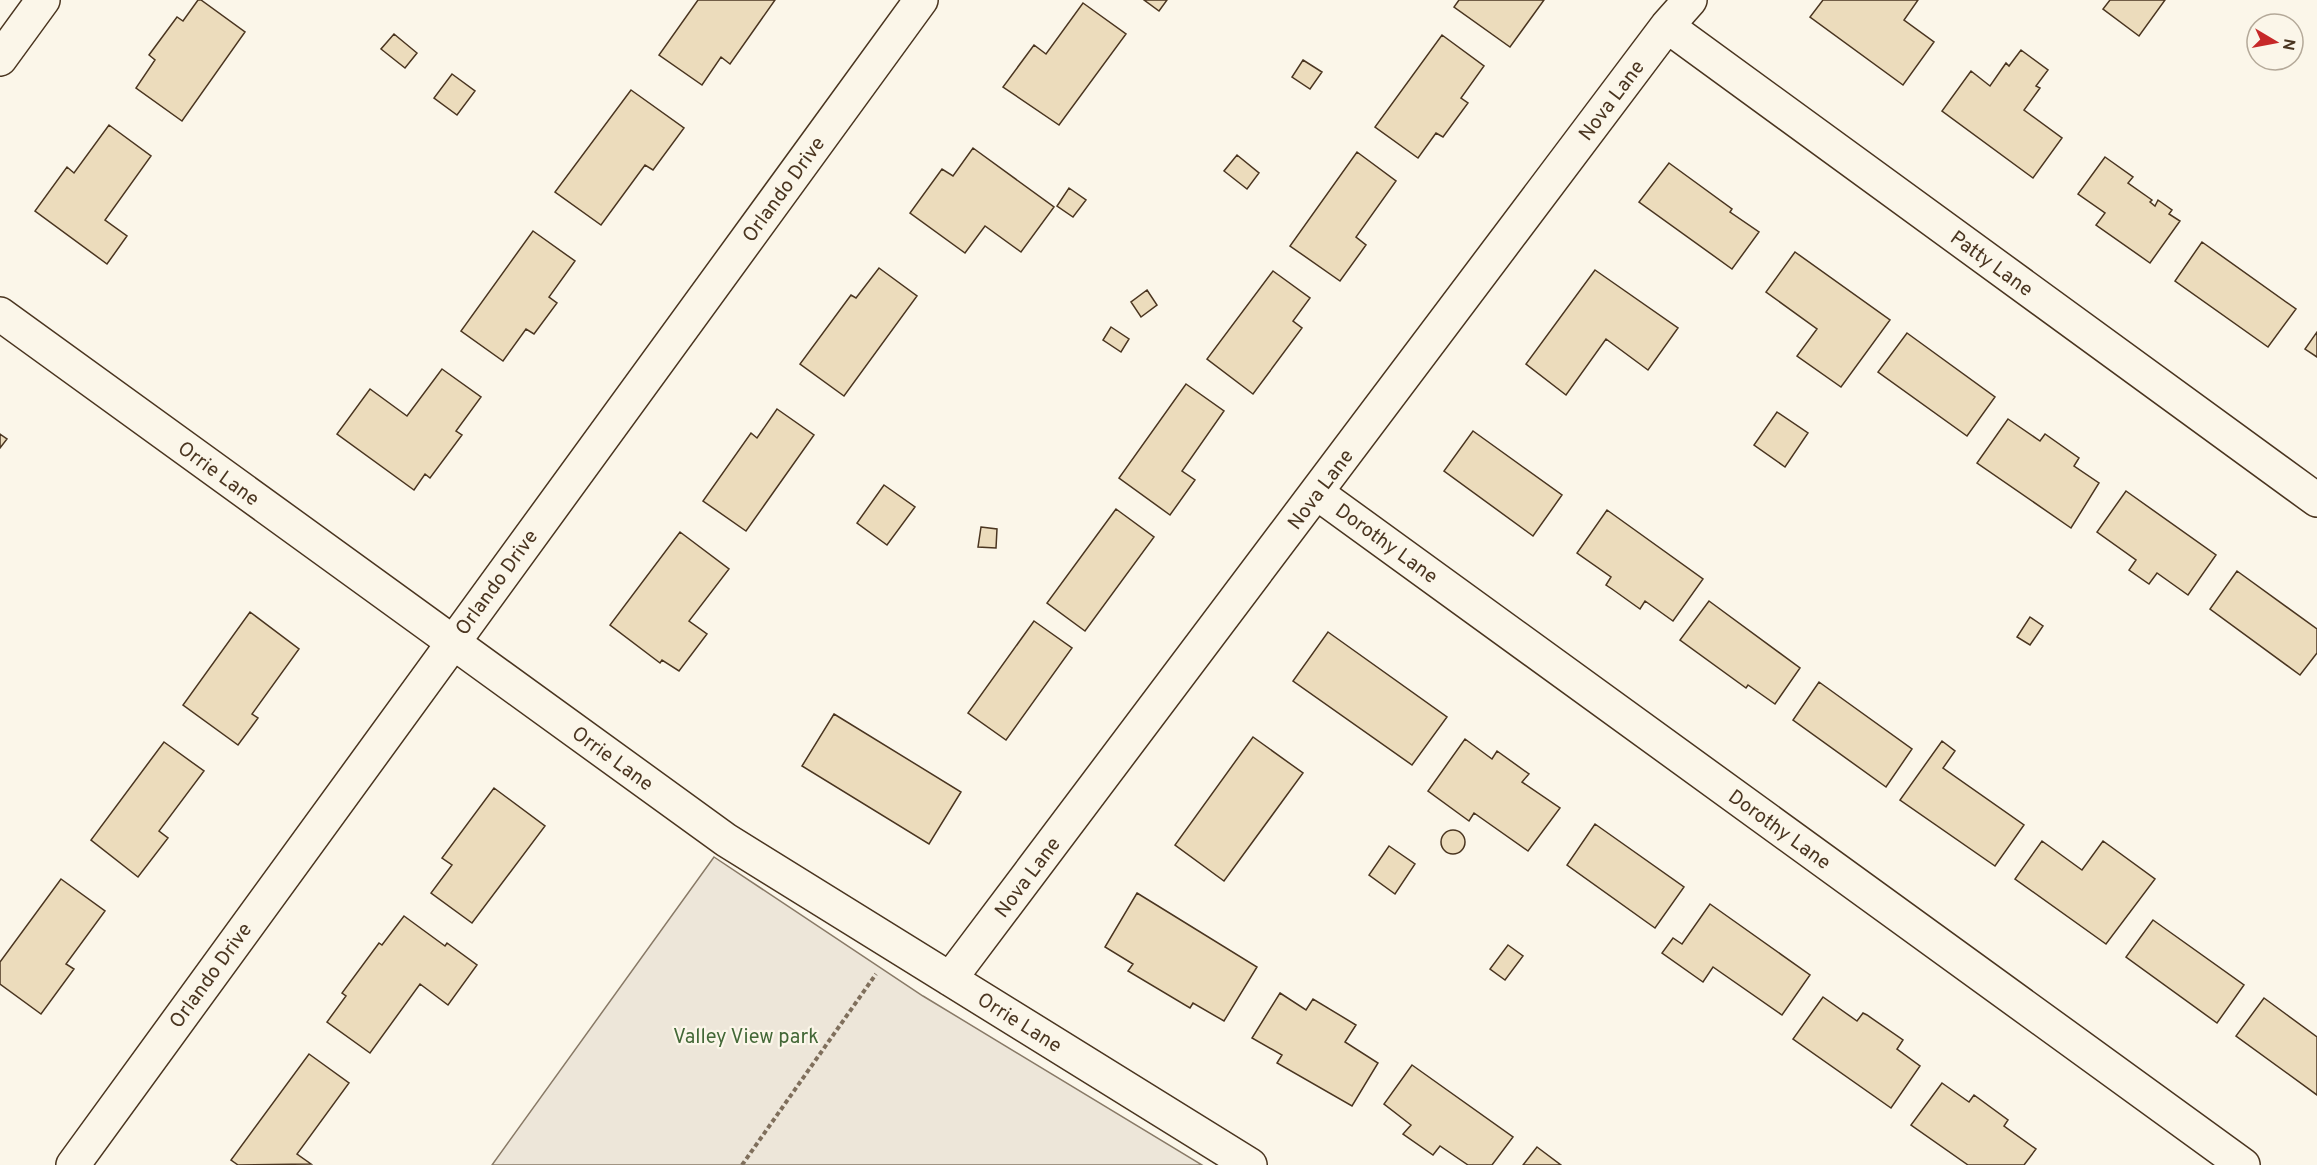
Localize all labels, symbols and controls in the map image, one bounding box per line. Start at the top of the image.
north arrow [2245,12,2305,72]
text: N [2277,37,2299,52]
street label: Nova Lane [1574,56,1651,147]
street label: Orlando Drive [738,132,832,248]
street label: Patty Lane [1944,226,2037,303]
street label: Orrie Lane [172,436,264,513]
street label: Nova Lane [1283,445,1360,536]
street label: Dorothy Lane [1329,499,1442,591]
street label: Orlando Drive [451,525,545,641]
street label: Orrie Lane [566,721,658,798]
street label: Dorothy Lane [1722,785,1835,877]
street label: Nova Lane [990,833,1067,924]
street label: Orlando Drive [165,918,259,1034]
street label: Orrie Lane [972,988,1066,1060]
park label: Valley View park [673,1025,819,1051]

